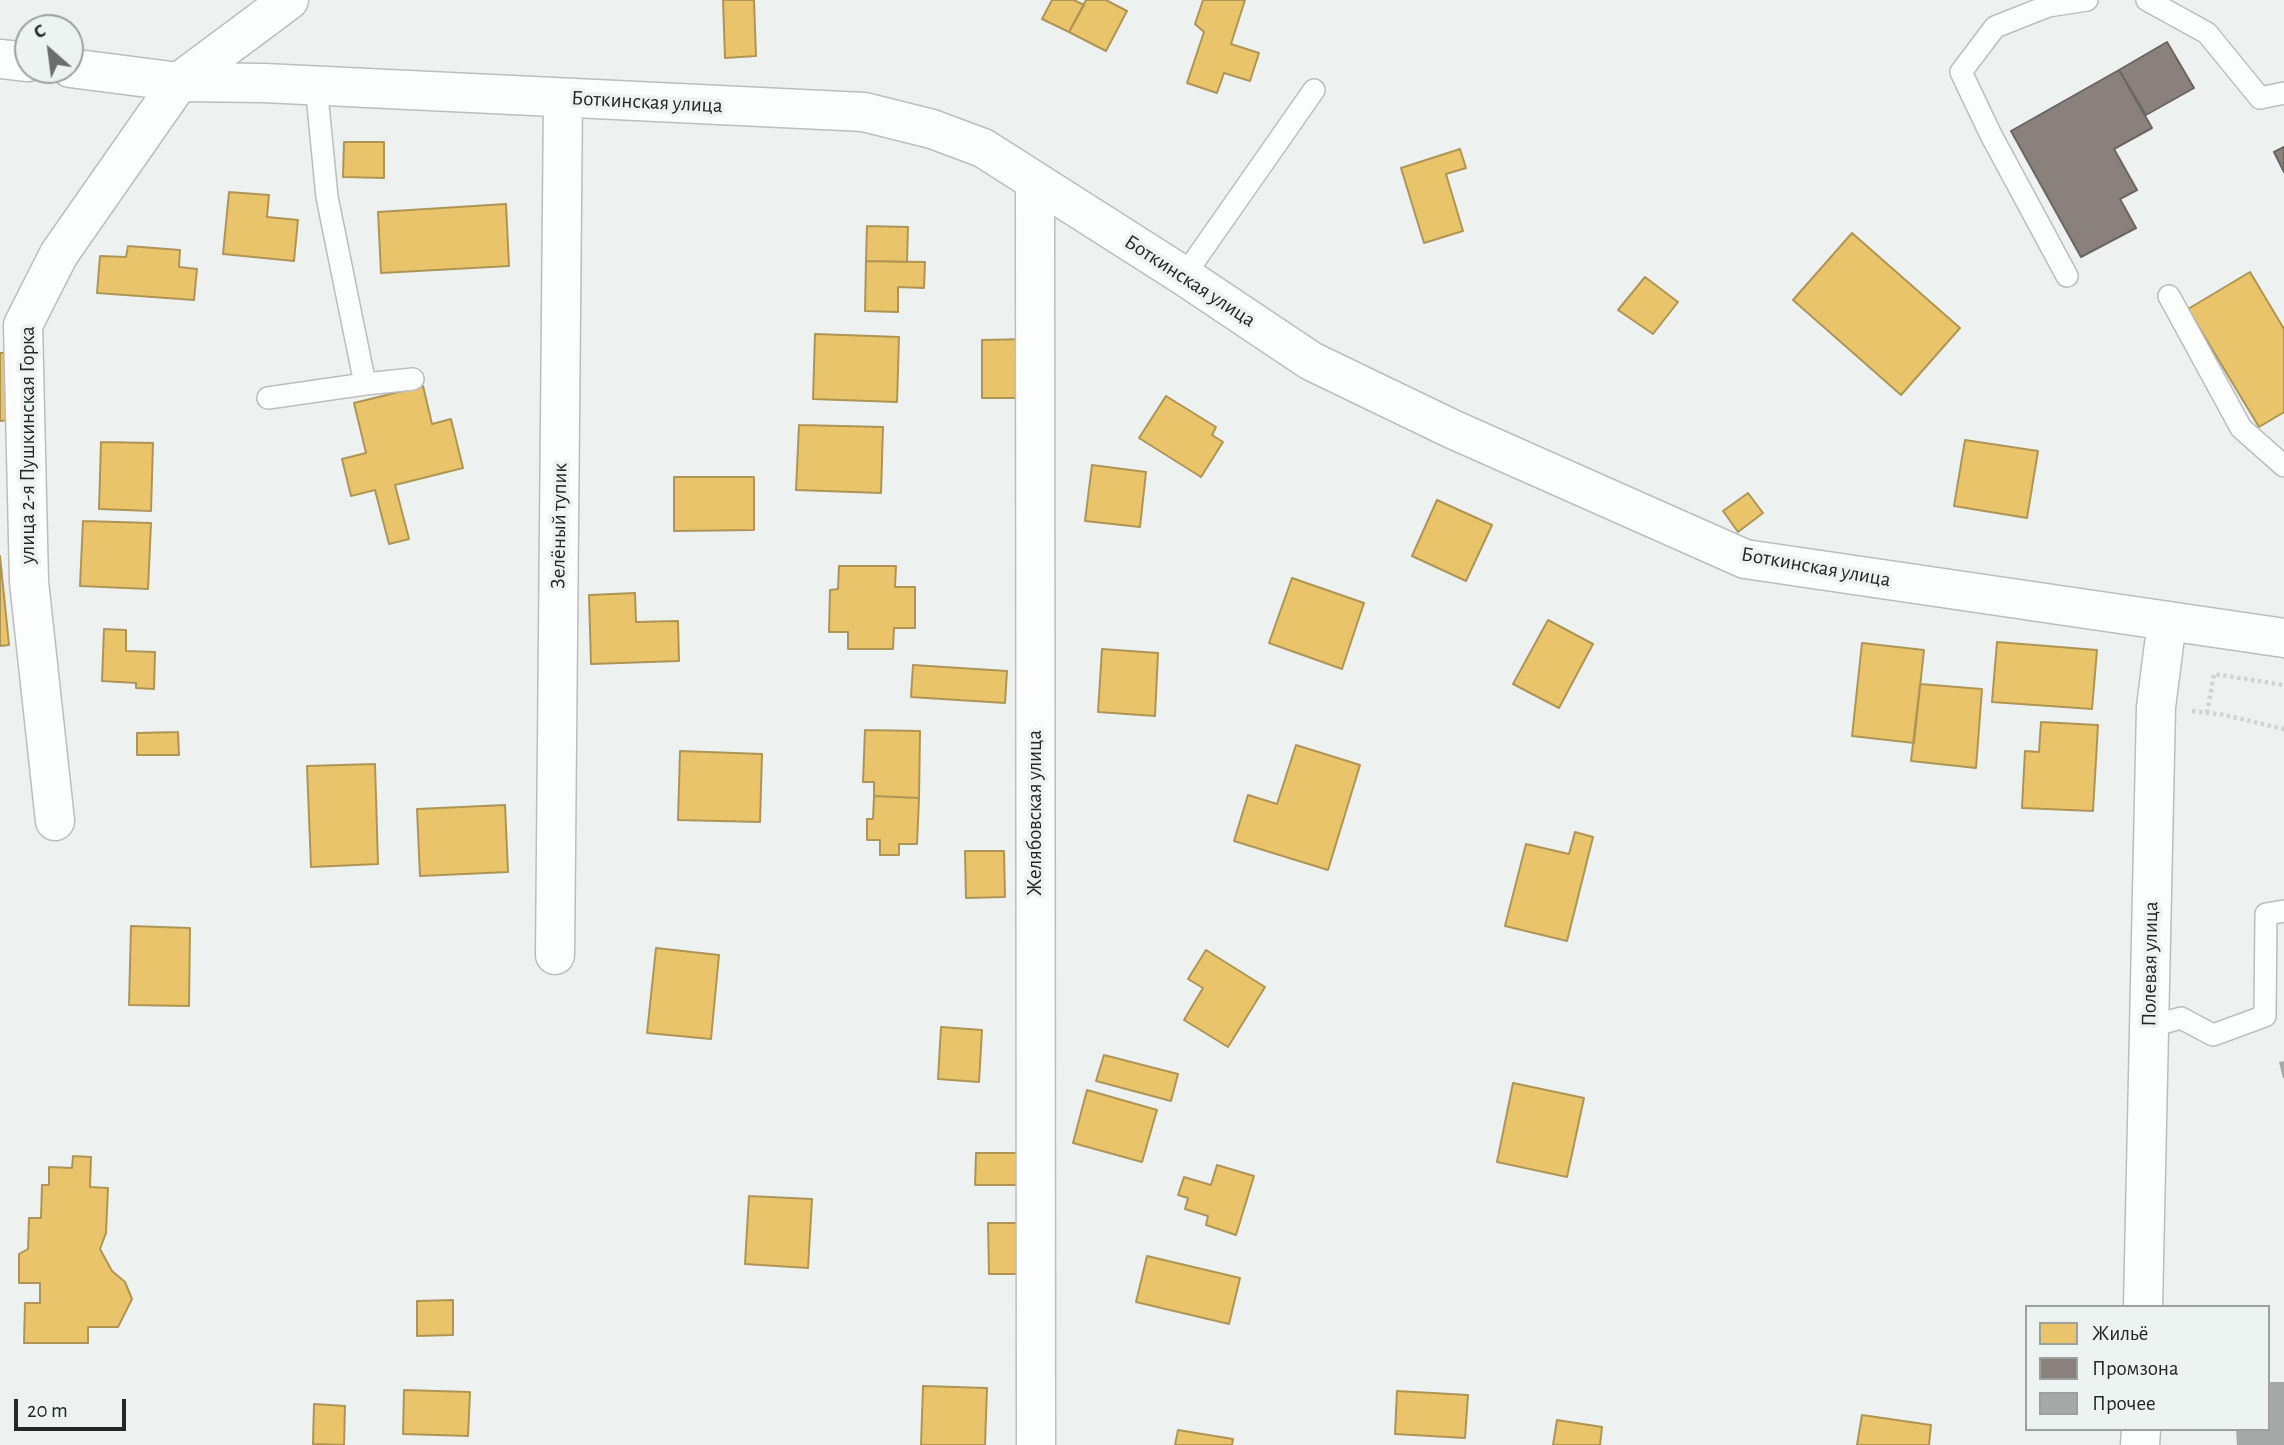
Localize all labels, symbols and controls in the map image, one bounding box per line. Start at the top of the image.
north arrow [14,14,84,84]
text: С [31,21,49,43]
street label: Боткинская улица [571,85,723,119]
street label: Боткинская улица [1120,229,1260,333]
street label: улица 2-я Пушкинская Горка [15,326,41,564]
street label: Зелёный тупик [545,463,573,589]
street label: Боткинская улица [1739,541,1893,593]
street label: Желябовская улица [1022,730,1048,896]
street label: Полевая улица [2136,901,2164,1027]
legend [2025,1305,2270,1431]
text: Жильё [2092,1323,2148,1344]
text: Промзона [2092,1358,2179,1379]
scale bar [18,1386,130,1430]
text: Прочее [2092,1393,2156,1414]
text: 20 m [27,1400,68,1421]

